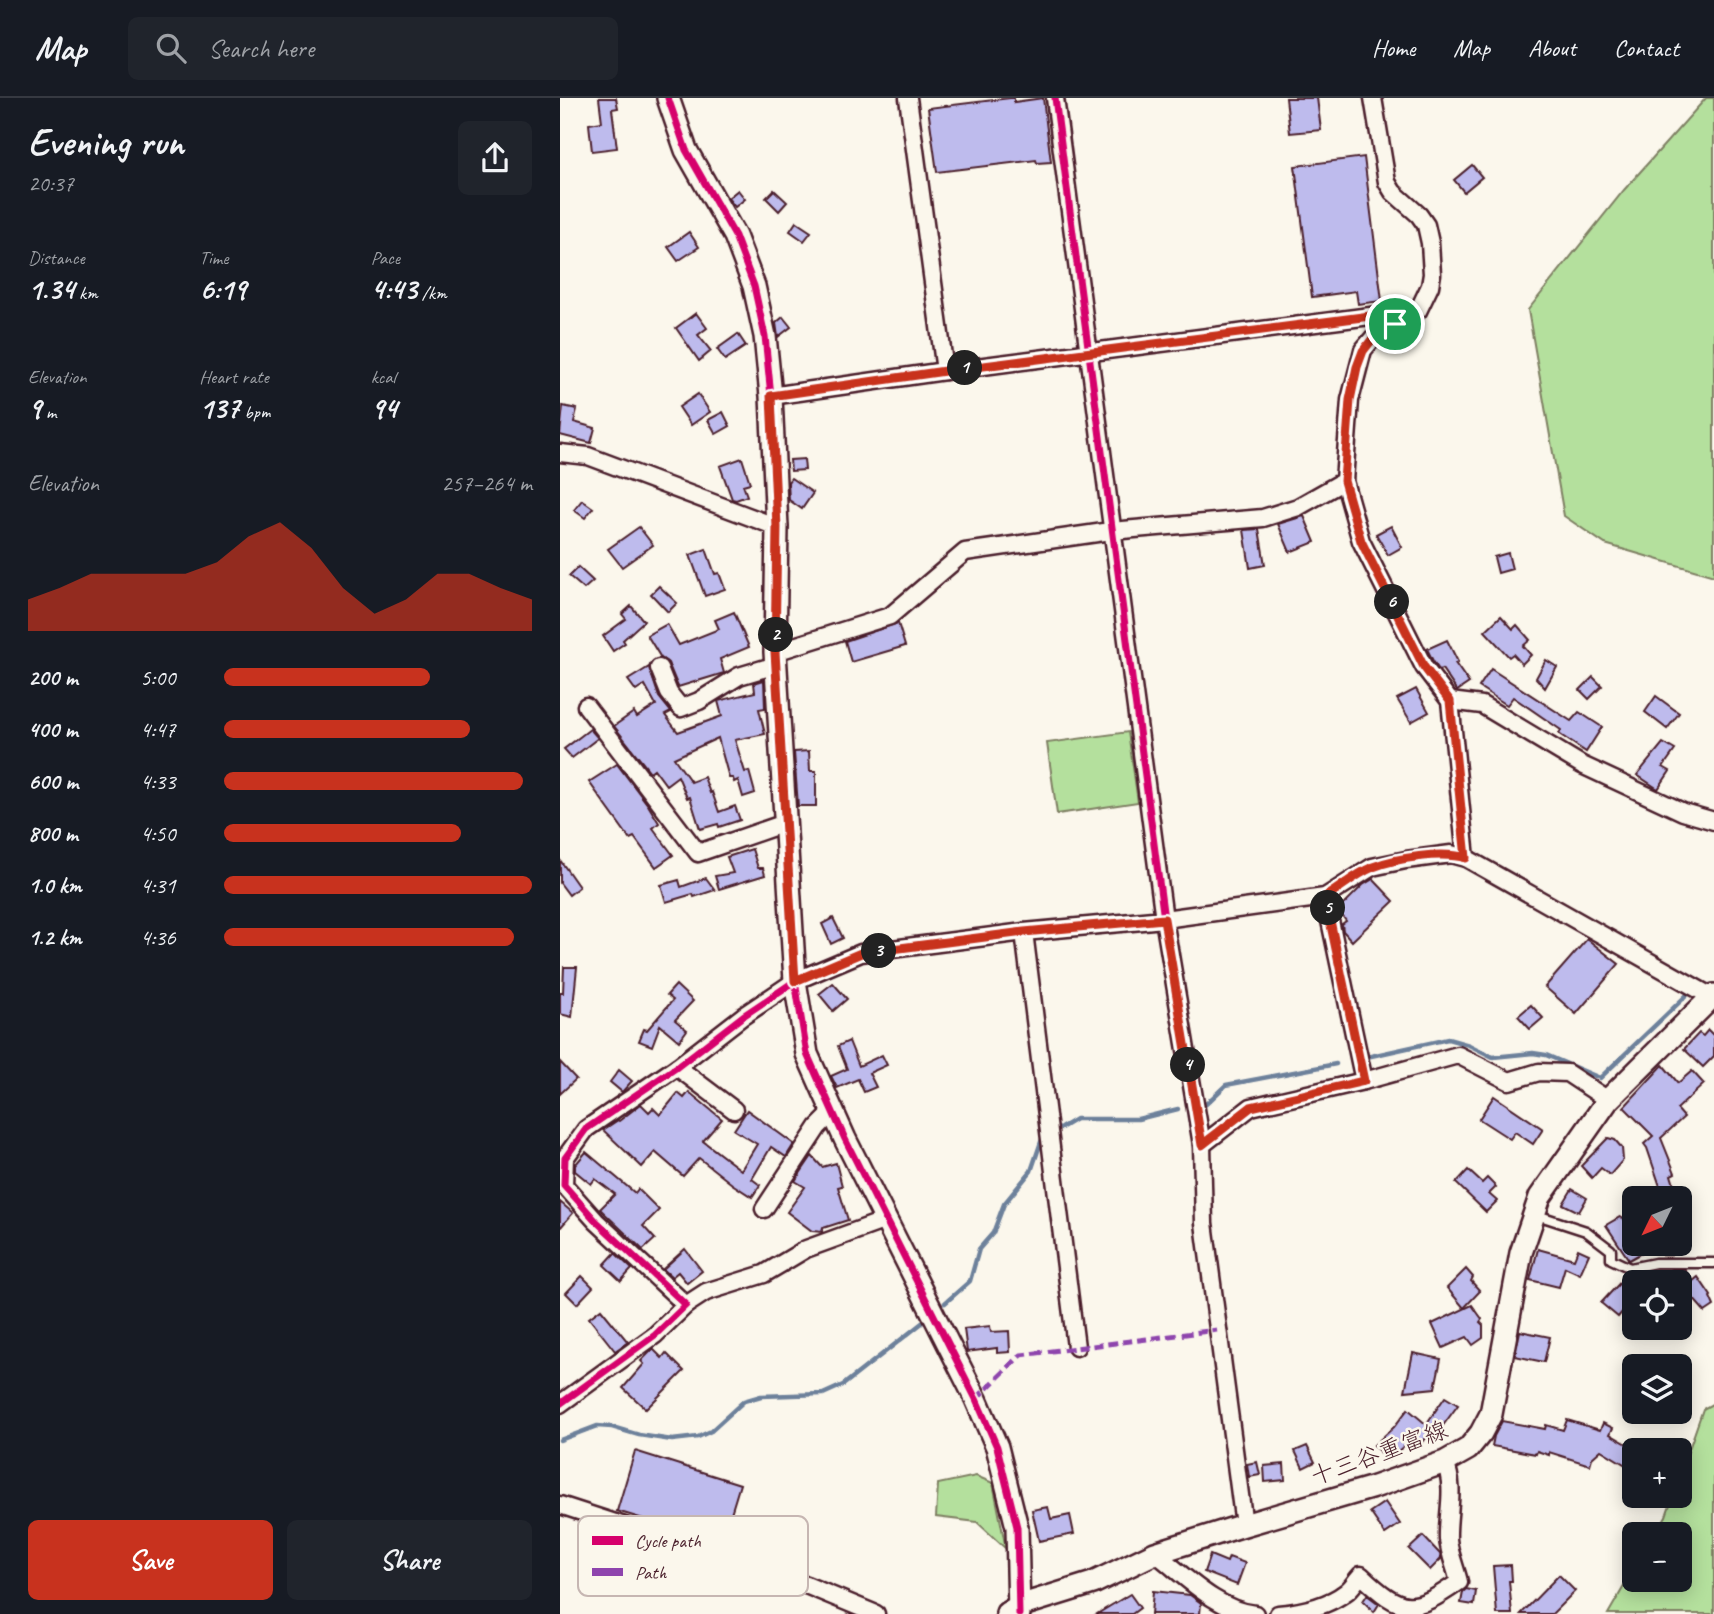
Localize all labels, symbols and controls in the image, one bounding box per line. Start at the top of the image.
search box [128,17,618,80]
text: Map [35,27,86,69]
icon: search [152,29,190,67]
text: Search here [208,32,314,65]
text: Home [1372,33,1415,63]
text: Map [1453,33,1490,63]
text: About [1528,33,1576,63]
text: Contact [1614,33,1679,63]
text: Evening run [28,119,184,166]
button: share [458,121,532,195]
text: 20:37 [28,169,74,198]
text: Distance [28,246,85,270]
text: Time [199,246,228,270]
text: Pace [371,246,400,270]
text: 1.34 [28,270,74,308]
text: 6:19 [199,270,246,308]
text: 4:43 [371,270,417,308]
text: km [74,281,98,305]
text: /km [417,281,447,305]
pin [1365,294,1425,354]
icon: arrive [1376,305,1414,343]
pin: 1 [948,350,982,386]
text: 1 [960,355,969,379]
text: Elevation [28,365,86,389]
text: Heart rate [199,365,269,389]
text: kcal [371,365,396,389]
text: 9 [28,389,41,427]
text: 137 [199,389,240,427]
text: 94 [371,389,397,427]
text: m [41,400,56,424]
text: bpm [240,400,270,424]
text: Elevation [28,469,99,498]
text: 257–264 m [441,469,532,498]
pin: 6 [1374,584,1410,620]
text: 6 [1387,589,1396,613]
pin: 2 [758,618,794,652]
text: 2 [771,622,780,646]
text: 200 m [28,663,78,692]
text: 5:00 [140,663,176,692]
text: 400 m [28,715,78,744]
text: 4:47 [140,715,176,744]
text: 600 m [28,767,78,796]
text: 4:33 [140,767,176,796]
text: 800 m [28,819,78,848]
text: 4:50 [140,819,176,848]
text: 1.0 km [28,871,82,900]
text: 4:31 [140,871,176,900]
pin: 5 [1310,890,1346,926]
text: 5 [1323,895,1332,919]
text: 1.2 km [28,923,82,952]
text: 4:36 [140,923,176,952]
pin: 3 [862,934,896,968]
text: 3 [874,938,883,962]
pin: 4 [1170,1048,1206,1082]
text: 4 [1183,1052,1192,1076]
north arrow [1622,1186,1692,1256]
map controls [1622,1186,1692,1592]
button: locate [1622,1270,1692,1340]
button: layers [1622,1354,1692,1424]
street label: 十三谷重富線 [1306,1414,1452,1492]
button: + [1622,1438,1692,1508]
legend [578,1516,808,1596]
button: Save [28,1520,273,1600]
button: Share [287,1520,532,1600]
button: − [1622,1522,1692,1592]
text: Cycle path [635,1529,701,1553]
text: Path [635,1561,668,1585]

